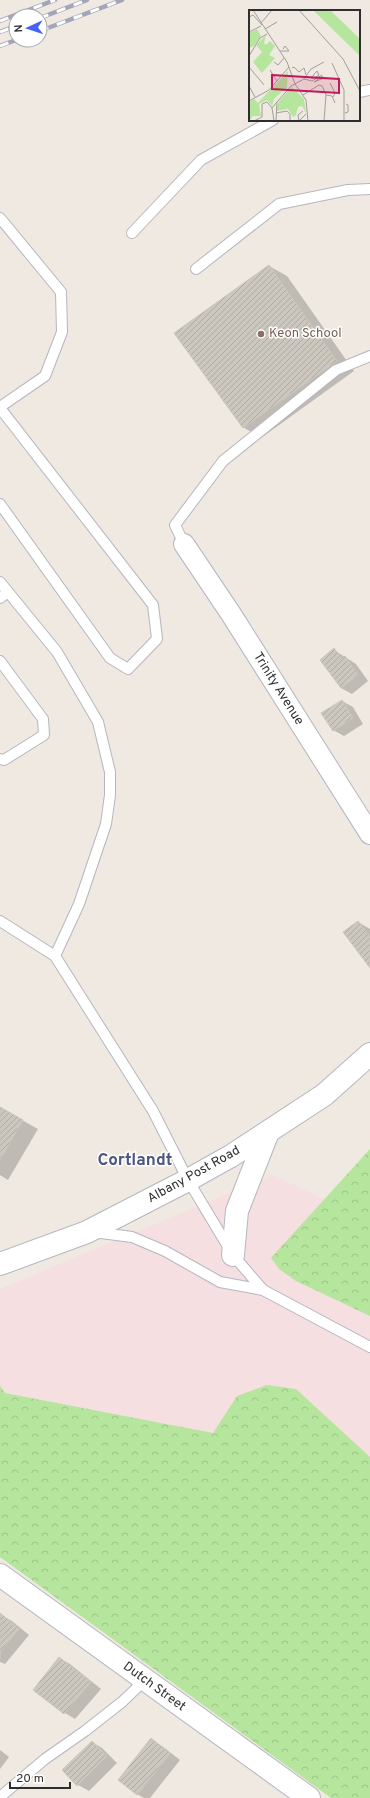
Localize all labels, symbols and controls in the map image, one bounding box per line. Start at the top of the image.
north arrow [8,8,48,48]
inset map [249,10,360,121]
text: N [12,24,26,33]
place label: Keon School [269,326,342,342]
marker: Keon School [256,329,266,339]
street label: Trinity Avenue [249,650,307,728]
street label: Albany Post Road [145,1143,243,1207]
district label: Cortlandt [98,1150,172,1172]
street label: Dutch Street [120,1659,189,1715]
scale bar [10,1764,70,1790]
text: 20 m [16,1771,44,1787]

